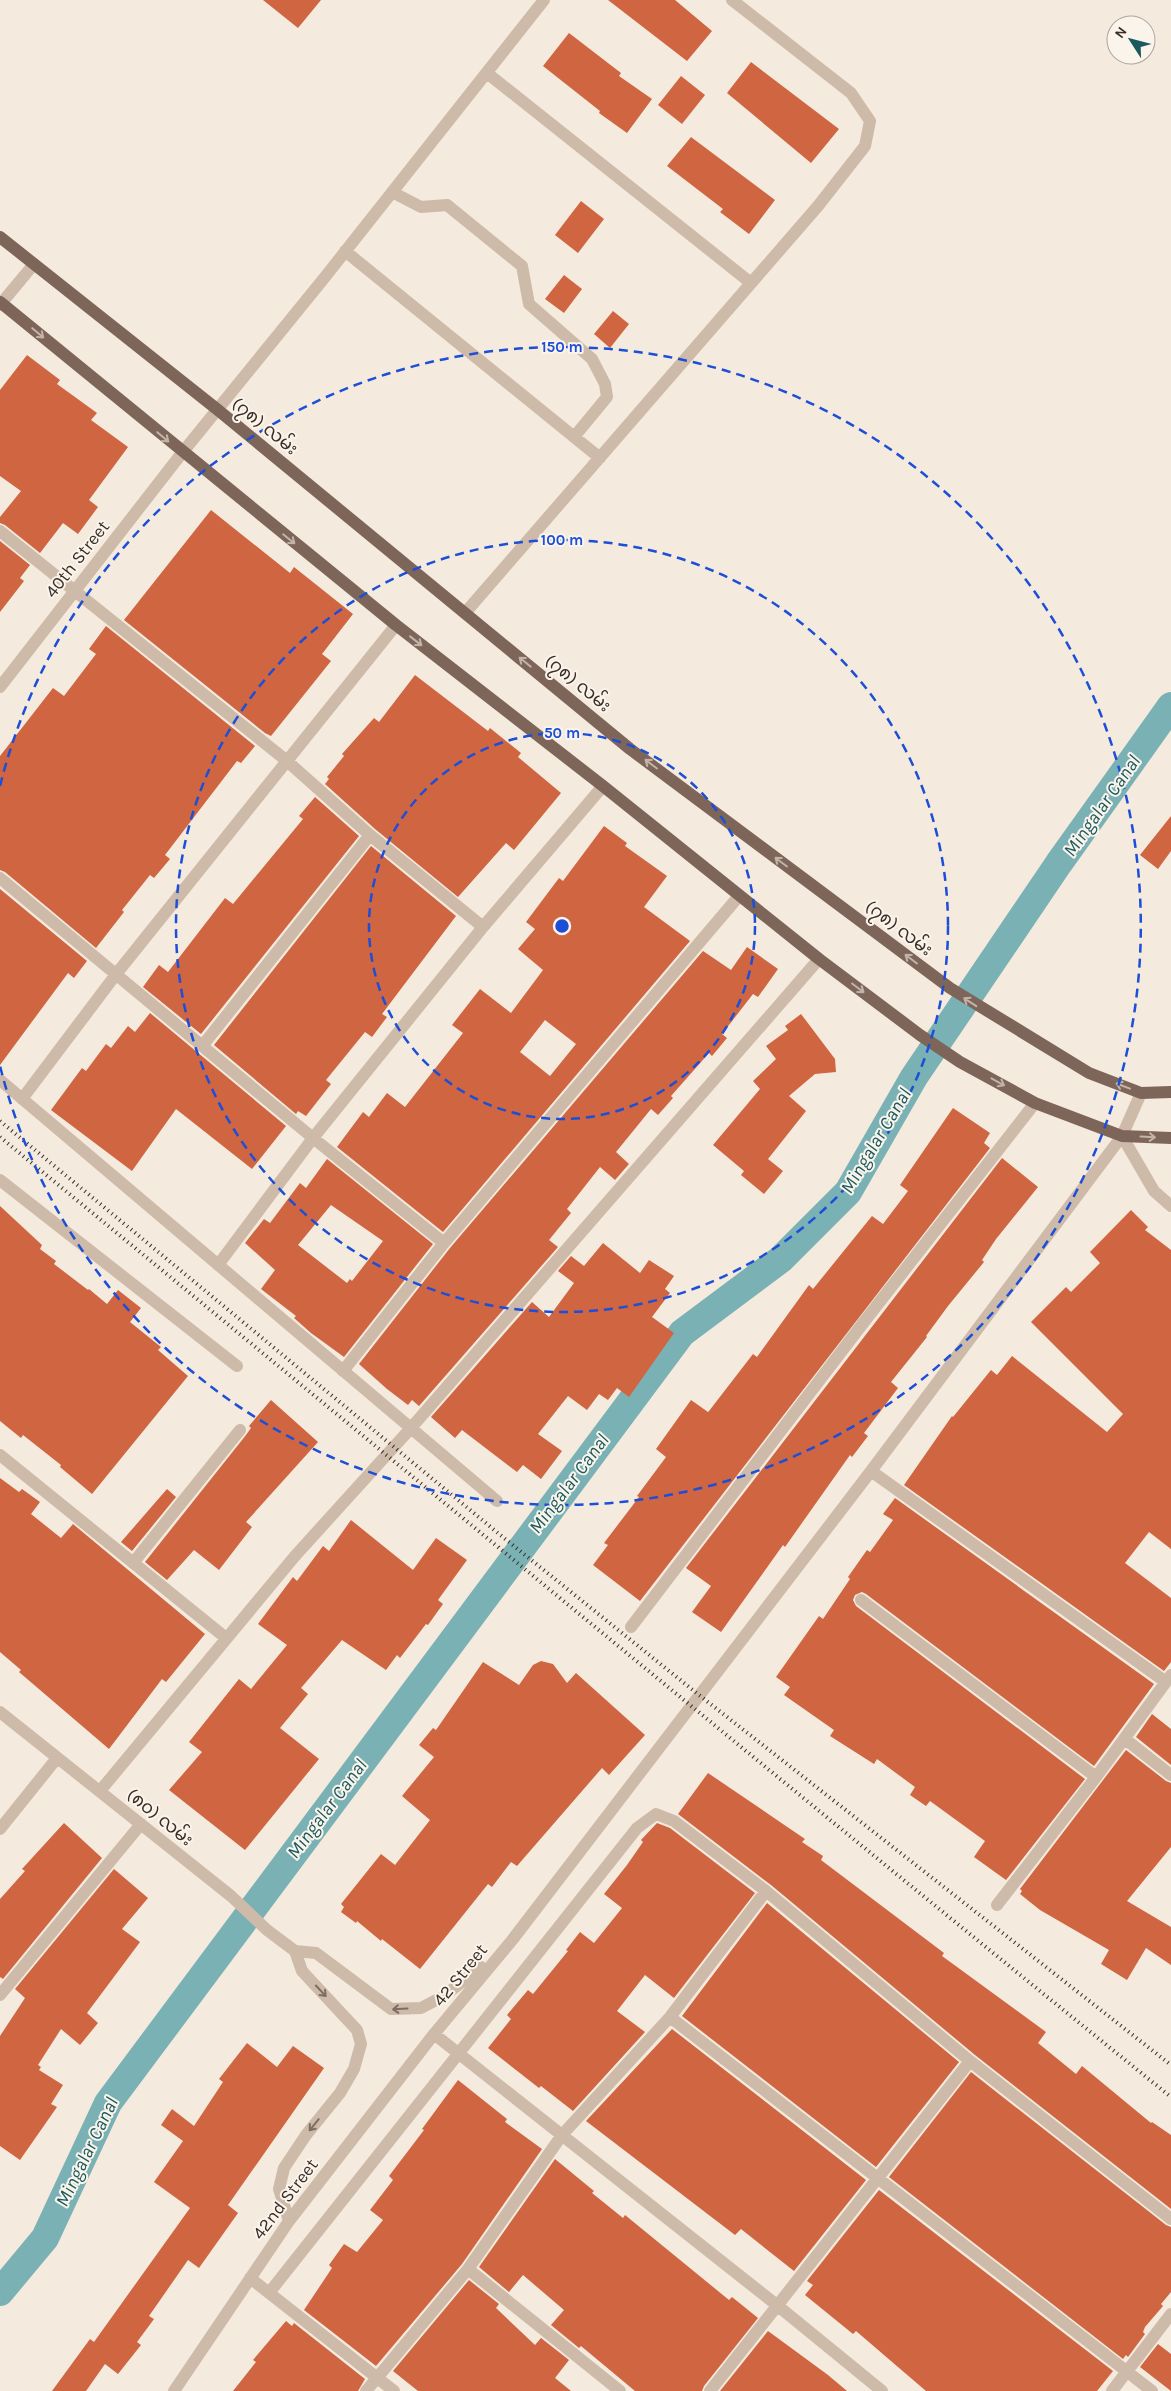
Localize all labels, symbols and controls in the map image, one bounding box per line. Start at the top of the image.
north arrow [1106,15,1156,65]
text: N [1111,24,1131,42]
one-way arrow [31,328,44,339]
text: 150 m [541,338,583,356]
street label: (၇၈) လမ်း [225,391,304,463]
one-way arrow [156,431,169,442]
street label: 40th Street [40,516,114,602]
text: 100 m [541,531,583,549]
one-way arrow [282,534,295,545]
one-way arrow [409,635,422,646]
street label: (၇၈) လမ်း [538,648,617,720]
one-way arrow [519,656,532,667]
text: 50 m [544,724,580,742]
water label: Mingalar Canal [1059,751,1145,861]
one-way arrow [645,759,658,770]
one-way arrow [775,856,788,867]
street label: (၇၈) လမ်း [858,894,938,964]
centre of rings [553,917,571,935]
one-way arrow [904,954,918,964]
one-way arrow [851,983,864,994]
one-way arrow [964,996,978,1006]
one-way arrow [990,1078,1004,1088]
one-way arrow [1116,1081,1132,1090]
water label: Mingalar Canal [836,1084,916,1198]
one-way arrow [1140,1133,1156,1142]
water label: Mingalar Canal [524,1430,614,1538]
water label: Mingalar Canal [282,1755,372,1863]
street label: (၈၀) လမ်း [122,1782,199,1850]
street label: 42 Street [428,1939,492,2011]
one-way arrow [315,1985,327,1997]
one-way arrow [392,2004,408,2014]
water label: Mingalar Canal [51,2094,123,2210]
one-way arrow [309,2118,320,2131]
street label: 42nd Street [247,2154,323,2244]

